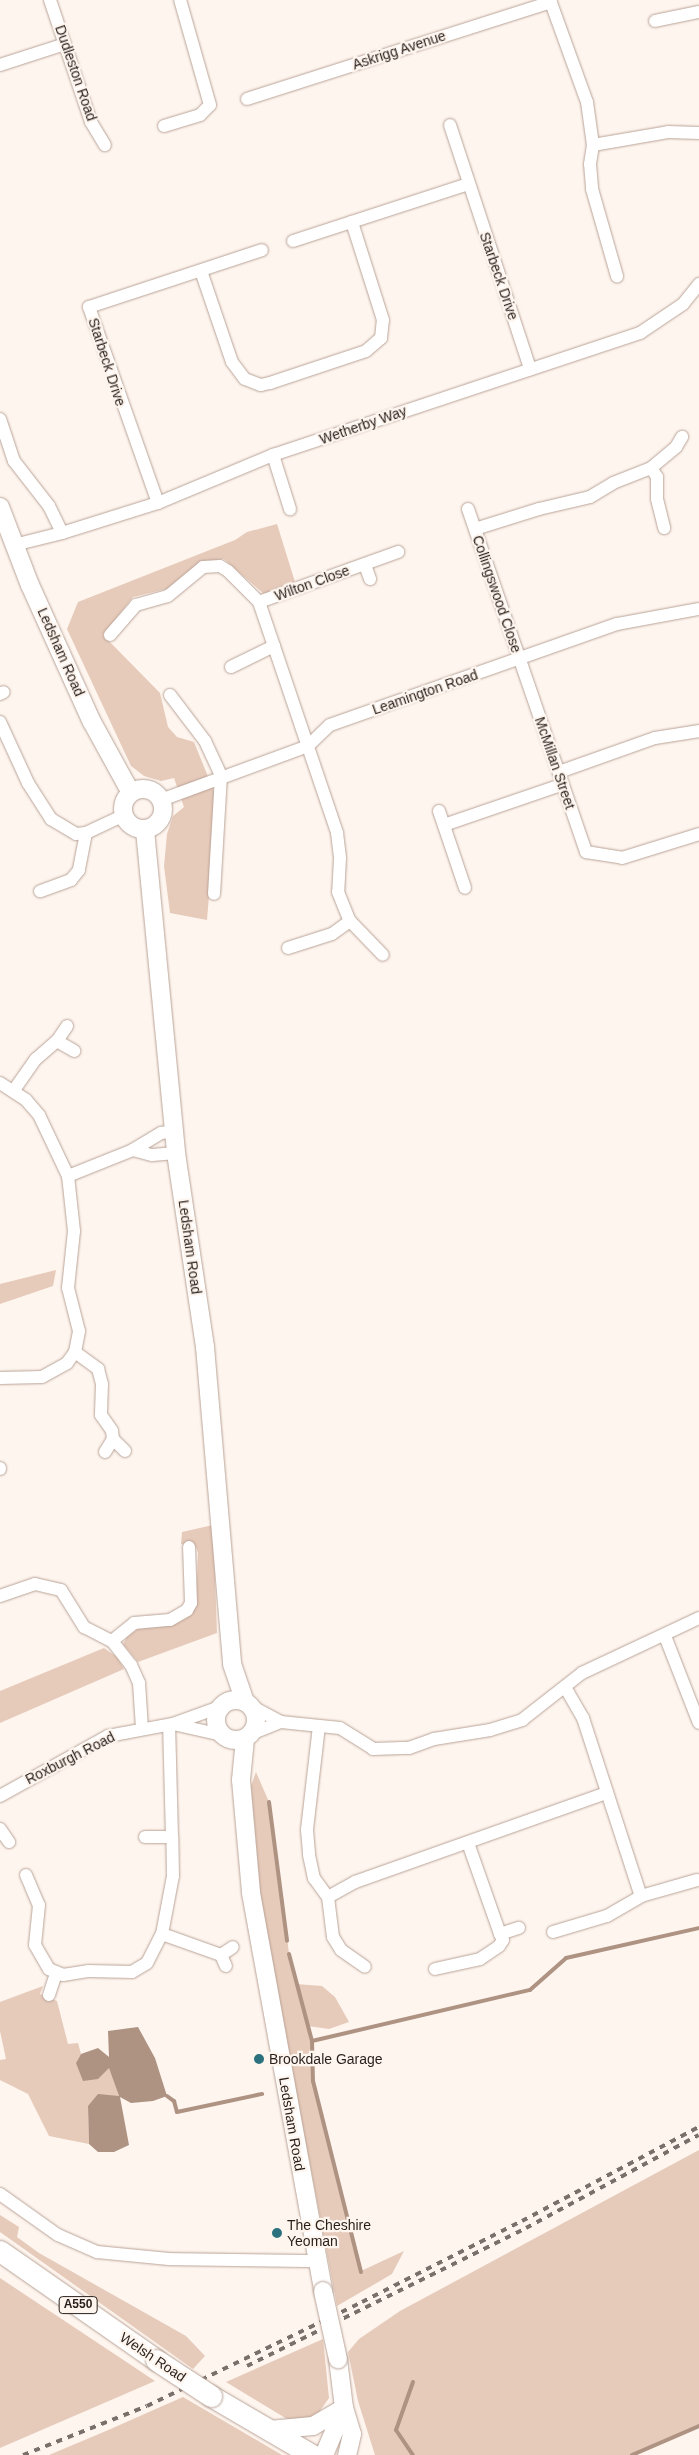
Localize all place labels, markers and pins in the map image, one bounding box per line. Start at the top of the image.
place label: Brookdale Garage [269,2051,383,2067]
marker: Brookdale Garage [253,2053,265,2065]
place label: The Cheshire Yeoman [287,2217,371,2250]
marker: The Cheshire Yeoman [271,2227,283,2239]

